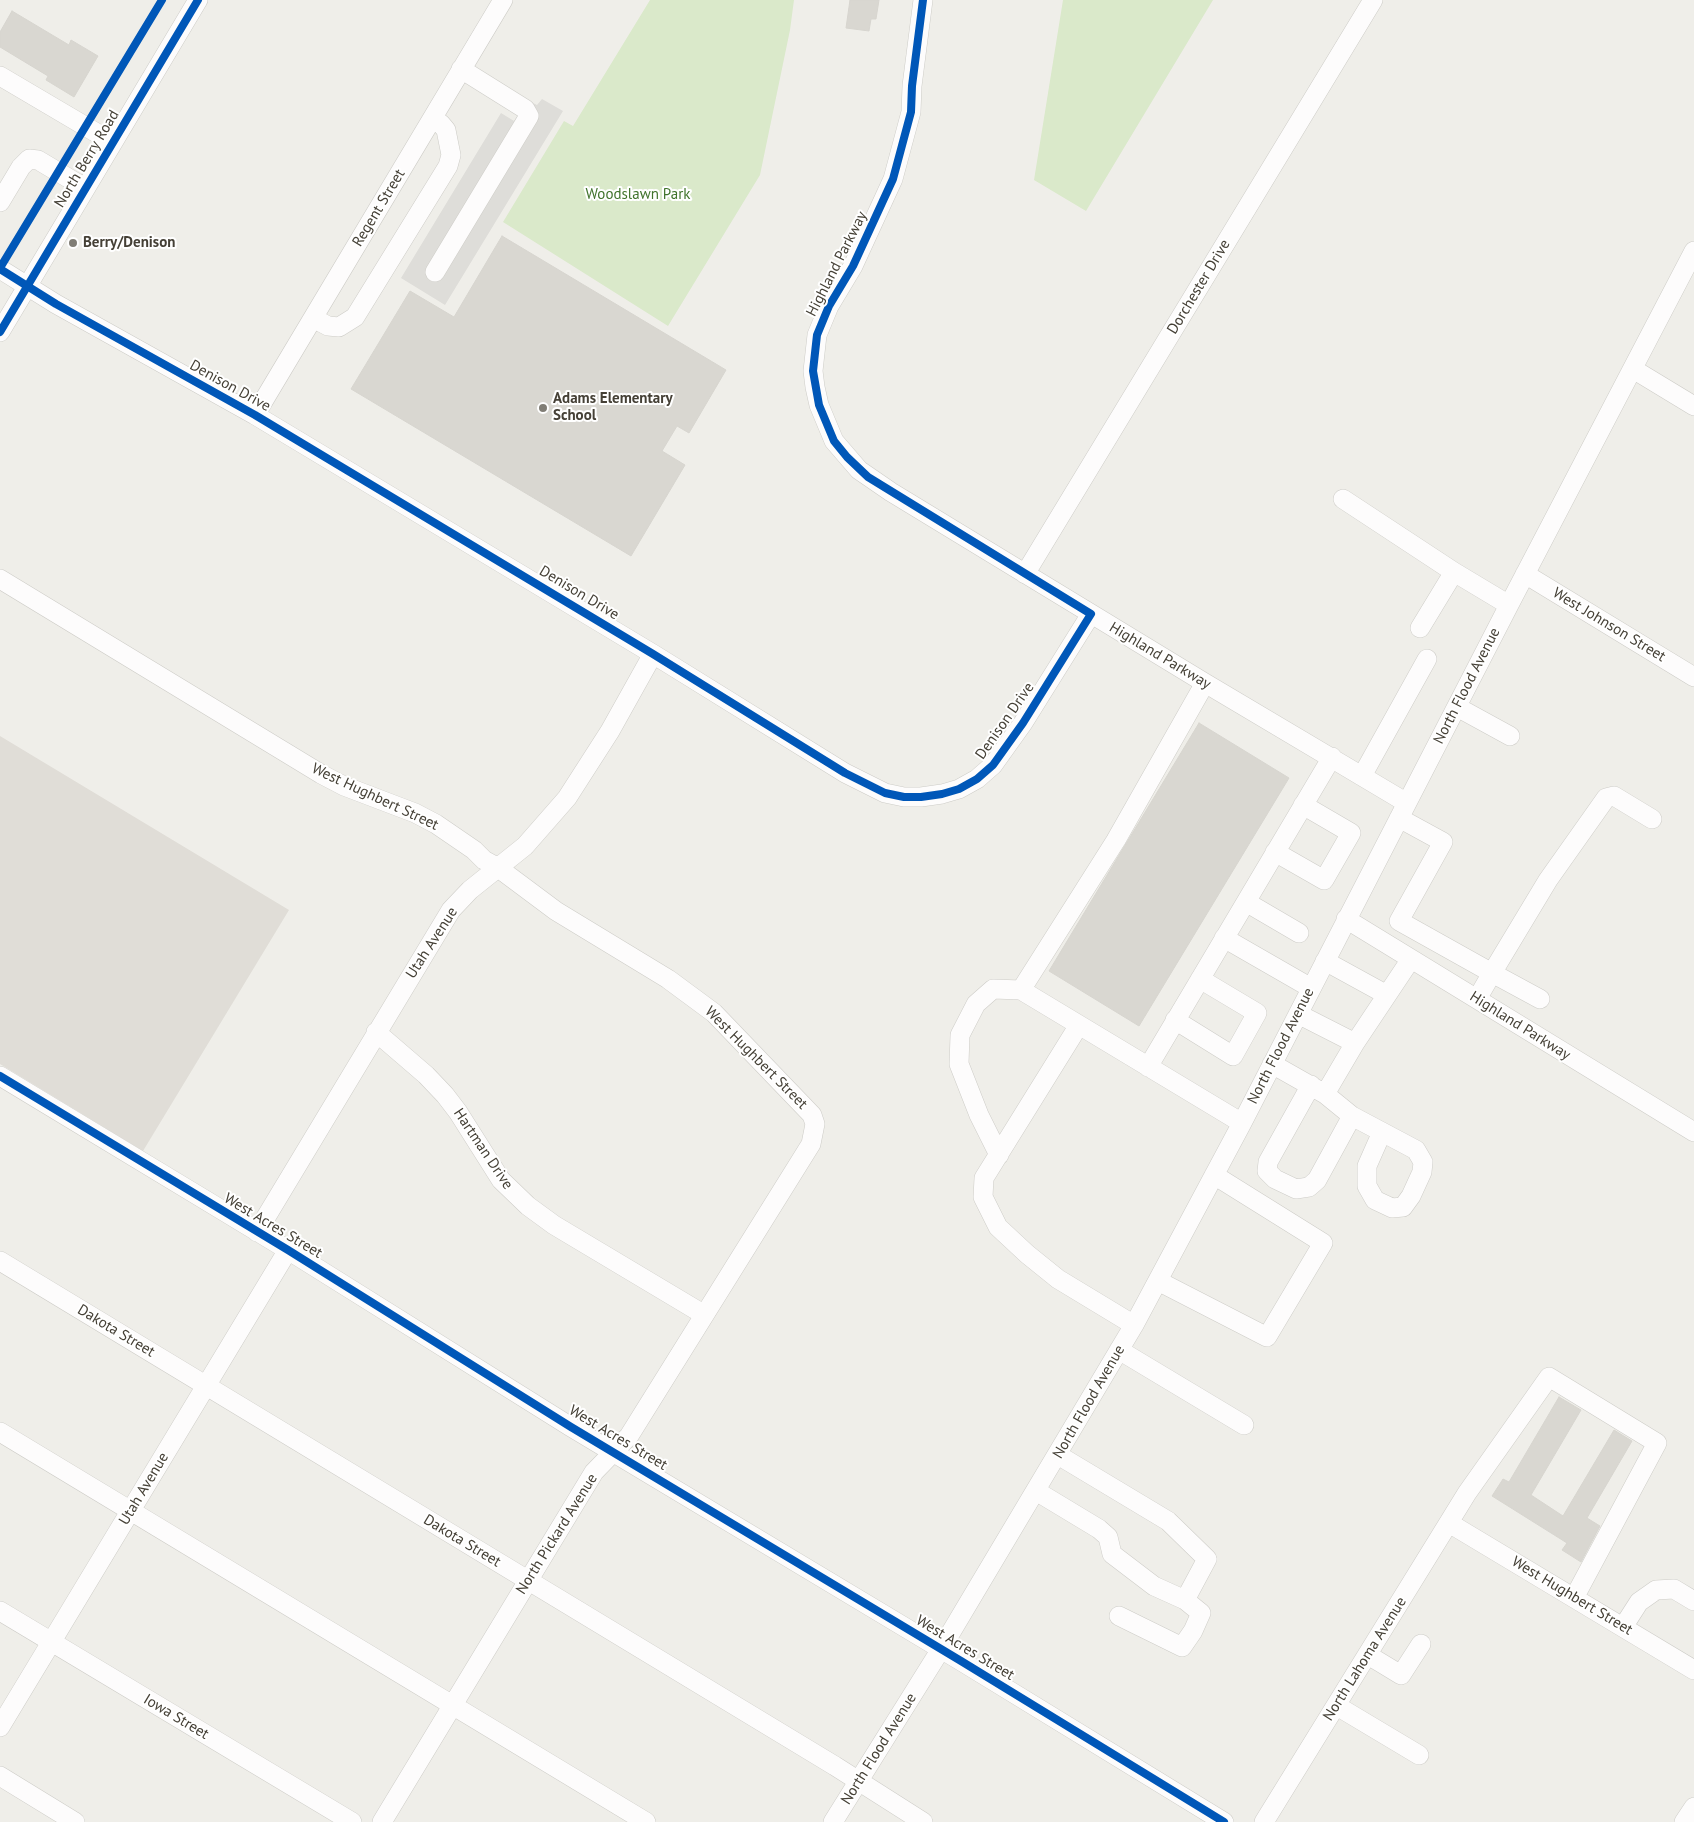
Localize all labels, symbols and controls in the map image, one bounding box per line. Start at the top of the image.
street label: North Berry Road [51,107,123,211]
street label: Regent Street [349,166,409,250]
park label: Woodslawn Park [586,186,690,204]
street label: Highland Parkway [803,208,871,320]
place label: Berry/Denison [83,234,175,252]
street label: Dorchester Drive [1164,236,1234,338]
marker: Berry/Denison [67,237,79,249]
street label: Denison Drive [186,356,274,416]
place label: Adams Elementary School [553,390,673,425]
marker: Adams Elementary School [537,402,549,414]
street label: Denison Drive [536,562,622,624]
street label: West Johnson Street [1549,584,1669,666]
street label: Highland Parkway [1106,619,1214,693]
street label: North Flood Avenue [1430,625,1504,747]
street label: Denison Drive [972,679,1038,763]
street label: West Hughbert Street [309,760,441,834]
street label: Utah Avenue [402,904,462,982]
street label: North Flood Avenue [1244,985,1318,1107]
street label: Highland Parkway [1466,988,1574,1064]
street label: West Hughbert Street [701,1003,811,1113]
street label: Hartman Drive [449,1105,517,1193]
street label: West Acres Street [221,1190,325,1262]
street label: Dakota Street [74,1301,158,1361]
street label: North Flood Avenue [1049,1342,1129,1462]
street label: West Acres Street [566,1402,670,1474]
street label: Utah Avenue [115,1449,173,1529]
street label: North Pickard Avenue [513,1470,601,1598]
street label: Dakota Street [420,1511,504,1571]
street label: West Hughbert Street [1508,1553,1636,1639]
street label: North Lahoma Avenue [1320,1594,1410,1724]
street label: West Acres Street [913,1612,1017,1684]
street label: Iowa Street [140,1690,212,1744]
street label: North Flood Avenue [837,1690,921,1808]

